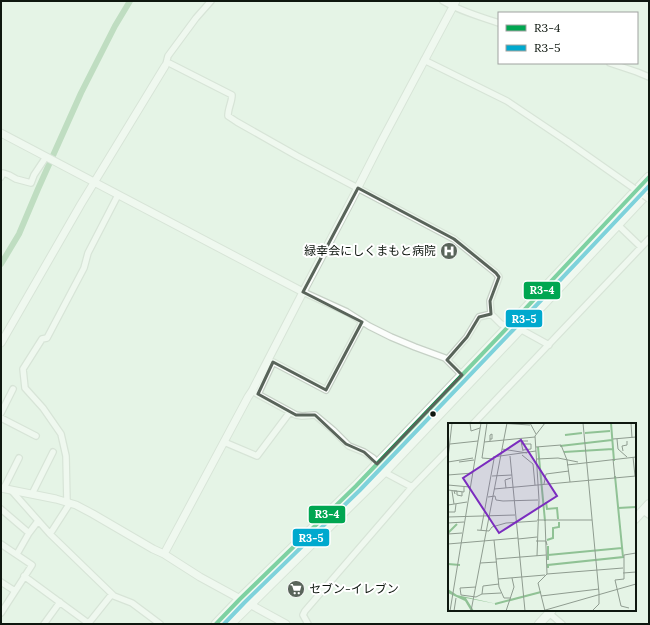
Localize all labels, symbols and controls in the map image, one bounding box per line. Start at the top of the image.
legend [498,12,638,64]
text: R3-4 [534,20,561,35]
text: R3-5 [534,40,561,55]
hospital icon: 緑幸会にしくまもと病院 [439,241,459,261]
place label: 緑幸会にしくまもと病院 [304,243,436,258]
line badge: R3-4 [523,281,561,300]
text: R3-4 [530,283,554,297]
line badge: R3-5 [505,309,543,328]
text: R3-5 [512,312,536,326]
unlabelled marker [428,409,438,419]
inset map [448,423,636,611]
line badge: R3-4 [308,505,346,524]
text: R3-4 [315,507,339,521]
line badge: R3-5 [292,528,330,547]
text: R3-5 [299,531,323,545]
supermarket icon: セブン-イレブン [286,579,306,599]
place label: セブン-イレブン [309,581,399,596]

